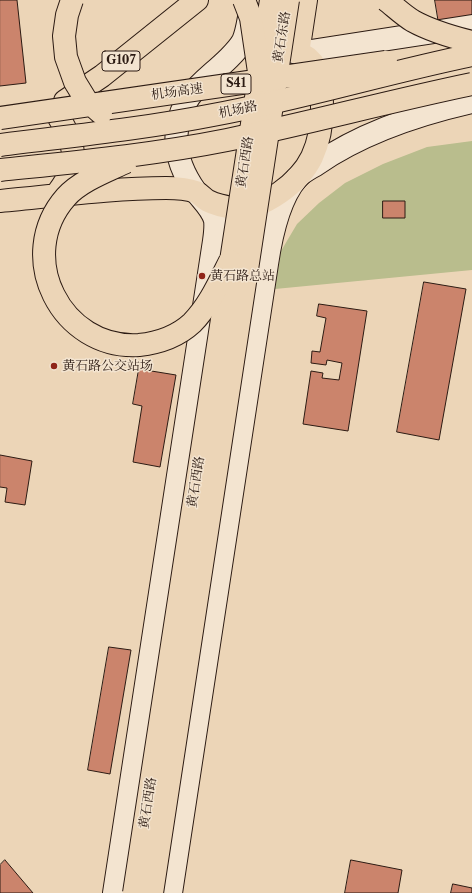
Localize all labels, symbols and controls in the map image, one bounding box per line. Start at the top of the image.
street label: 黄石东路 [270,10,294,64]
road number: G107 [102,51,140,71]
road number: S41 [221,74,251,94]
street label: 机场高速 [150,81,204,103]
street label: 机场路 [217,98,259,122]
street label: 黄石西路 [233,135,257,189]
place label: 黄石路总站 [210,268,275,284]
marker: 黄石路总站 [197,271,207,281]
place label: 黄石路公交站场 [62,358,153,374]
marker: 黄石路公交站场 [49,361,59,371]
street label: 黄石西路 [184,455,208,509]
street label: 黄石西路 [136,776,160,830]

